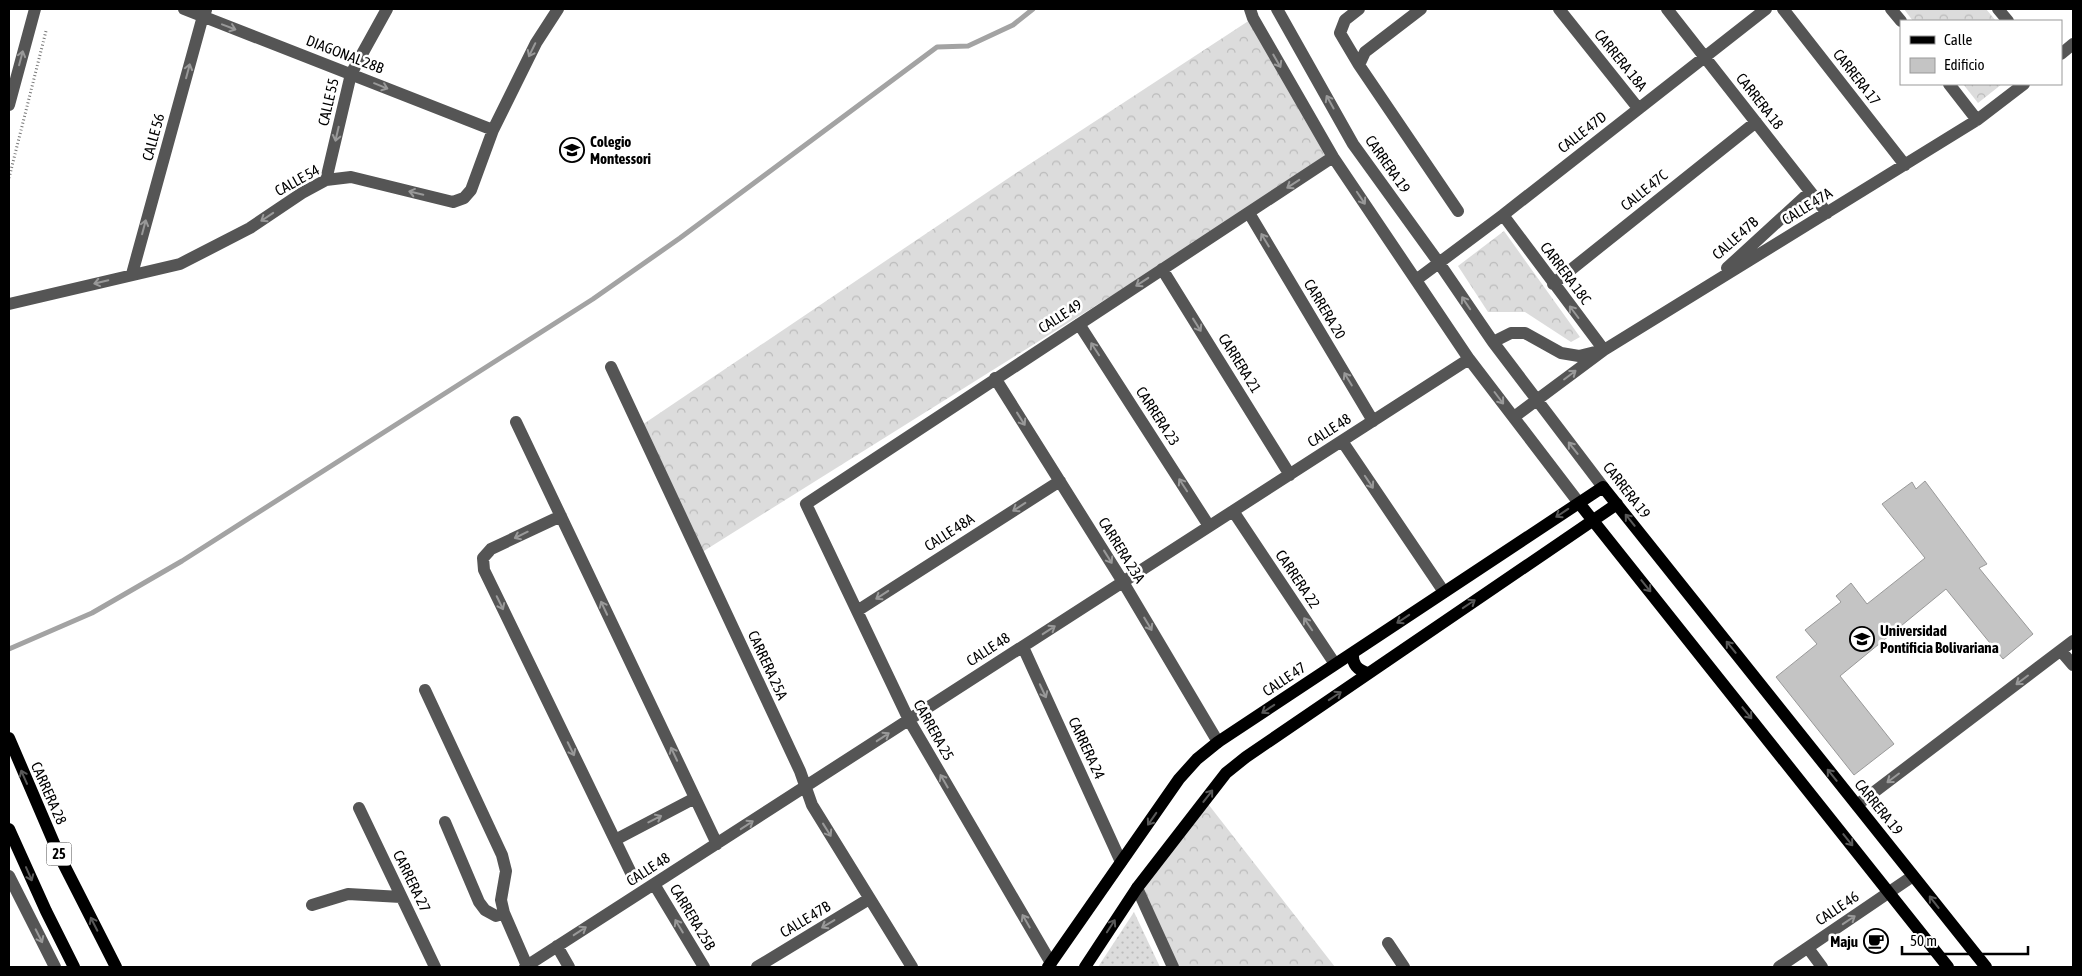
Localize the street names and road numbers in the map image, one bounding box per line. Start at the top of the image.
street label: CARRERA 18A [1591,26,1651,95]
street label: DIAGONAL 28B [304,31,386,77]
street label: CARRERA 17 [1830,46,1884,108]
street label: CARRERA 18 [1733,70,1787,132]
street label: CALLE 55 [314,77,342,127]
street label: CALLE 47D [1554,108,1610,156]
street label: CALLE 56 [139,111,167,163]
street label: CARRERA 19 [1362,132,1414,196]
street label: CALLE 54 [272,161,322,199]
street label: CALLE 47C [1617,166,1671,214]
street label: CALLE 47A [1779,184,1836,228]
street label: CALLE 47B [1709,213,1761,263]
street label: CARRERA 18C [1537,239,1595,308]
street label: CARRERA 20 [1301,276,1349,342]
street label: CALLE 49 [1035,296,1085,336]
street label: CARRERA 21 [1215,330,1265,396]
street label: CARRERA 23 [1133,383,1183,449]
street label: CALLE 48 [1304,410,1354,450]
street label: CARRERA 19 [1600,459,1654,521]
street label: CALLE 48A [921,509,977,554]
street label: CARRERA 23A [1095,514,1149,586]
street label: CARRERA 22 [1272,547,1324,611]
street label: CARRERA 25A [745,628,792,703]
street label: CALLE 48 [963,629,1013,669]
street label: CALLE 47 [1259,658,1309,700]
street label: CARRERA 25 [910,697,958,763]
street label: CARRERA 24 [1065,714,1109,782]
street label: CARRERA 28 [28,759,70,827]
street label: CARRERA 19 [1851,776,1907,838]
road number: 25 [46,842,72,866]
street label: CARRERA 27 [390,847,434,915]
street label: CALLE 48 [623,849,673,889]
street label: CARRERA 25B [667,881,719,953]
street label: CALLE 46 [1812,887,1862,929]
street label: CALLE 47B [777,897,833,941]

